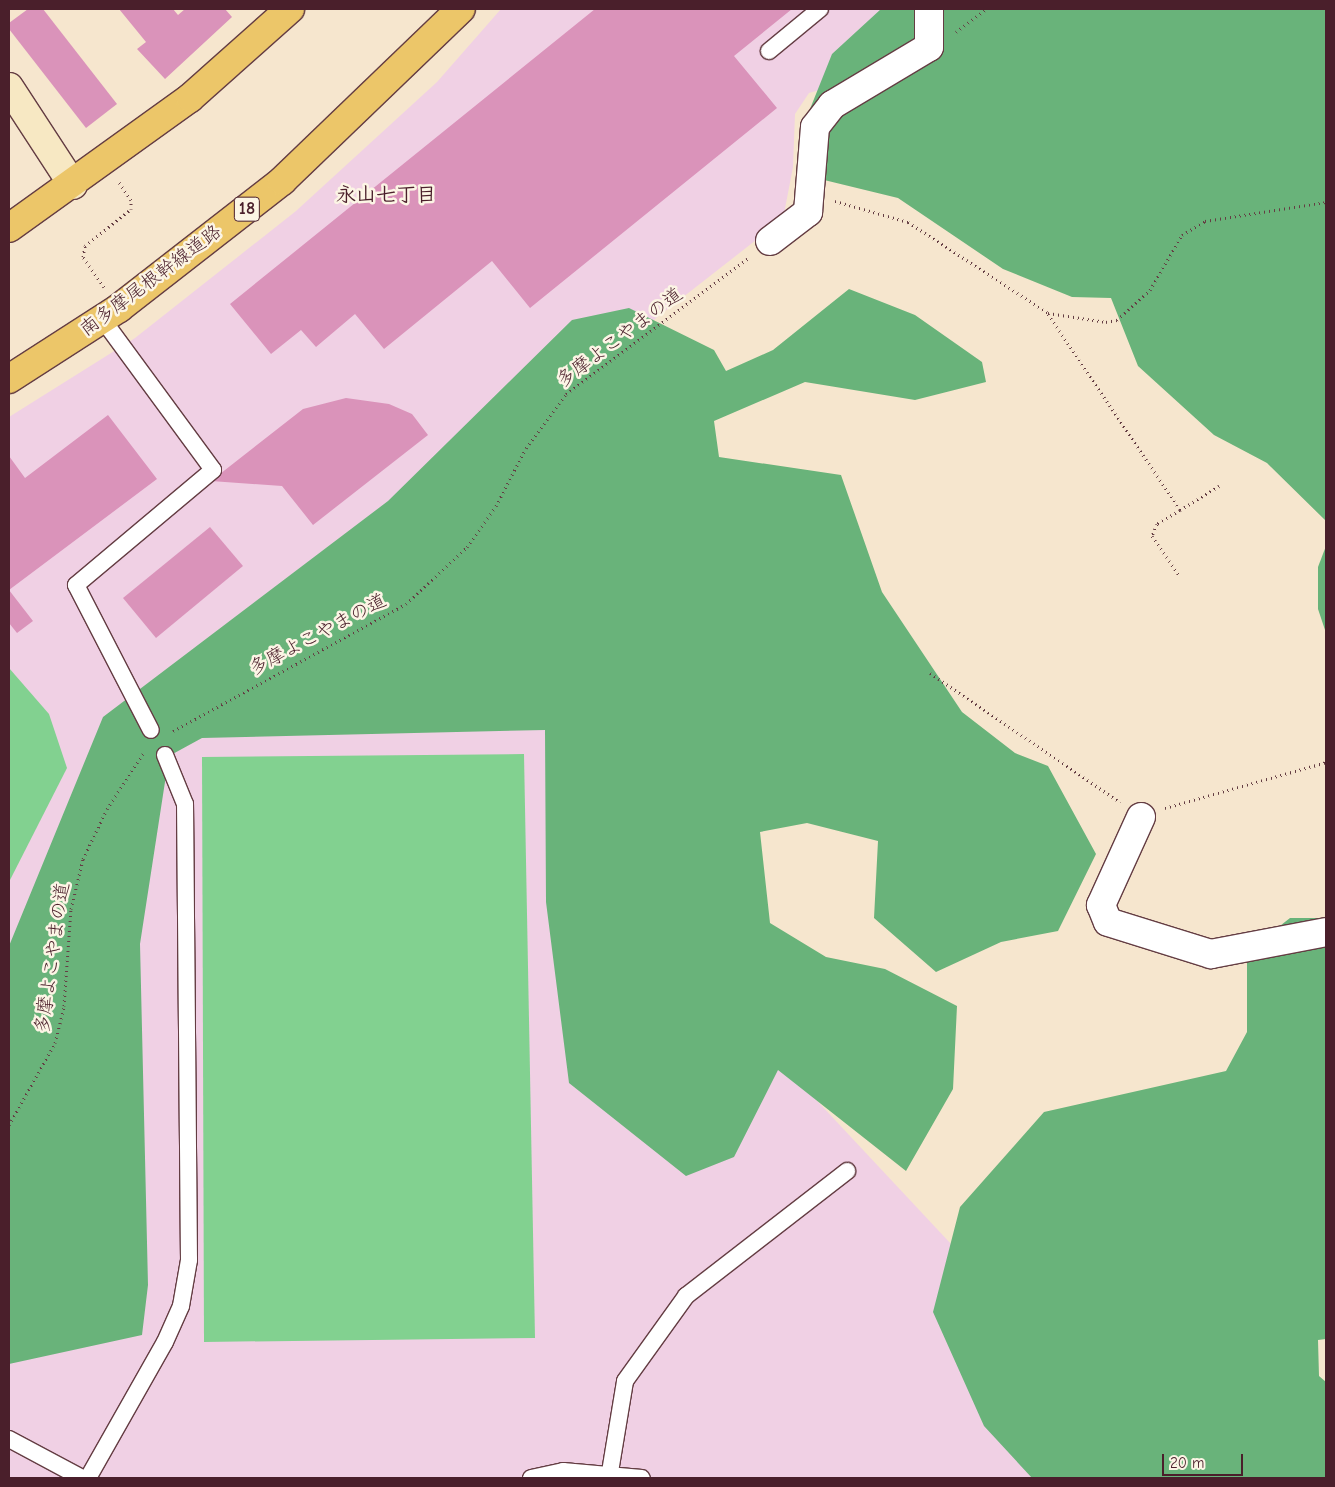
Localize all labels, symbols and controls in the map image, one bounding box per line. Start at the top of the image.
district label: 永山七丁目 [336,182,436,206]
road number: 18 [233,193,261,224]
street label: 南多摩尾根幹線道路 [76,220,226,342]
street label: 多摩よこやまの道 [552,283,688,393]
street label: 多摩よこやまの道 [246,589,390,681]
street label: 多摩よこやまの道 [31,881,75,1035]
scale bar [1165,1444,1246,1476]
text: 20 m [1170,1454,1204,1472]

